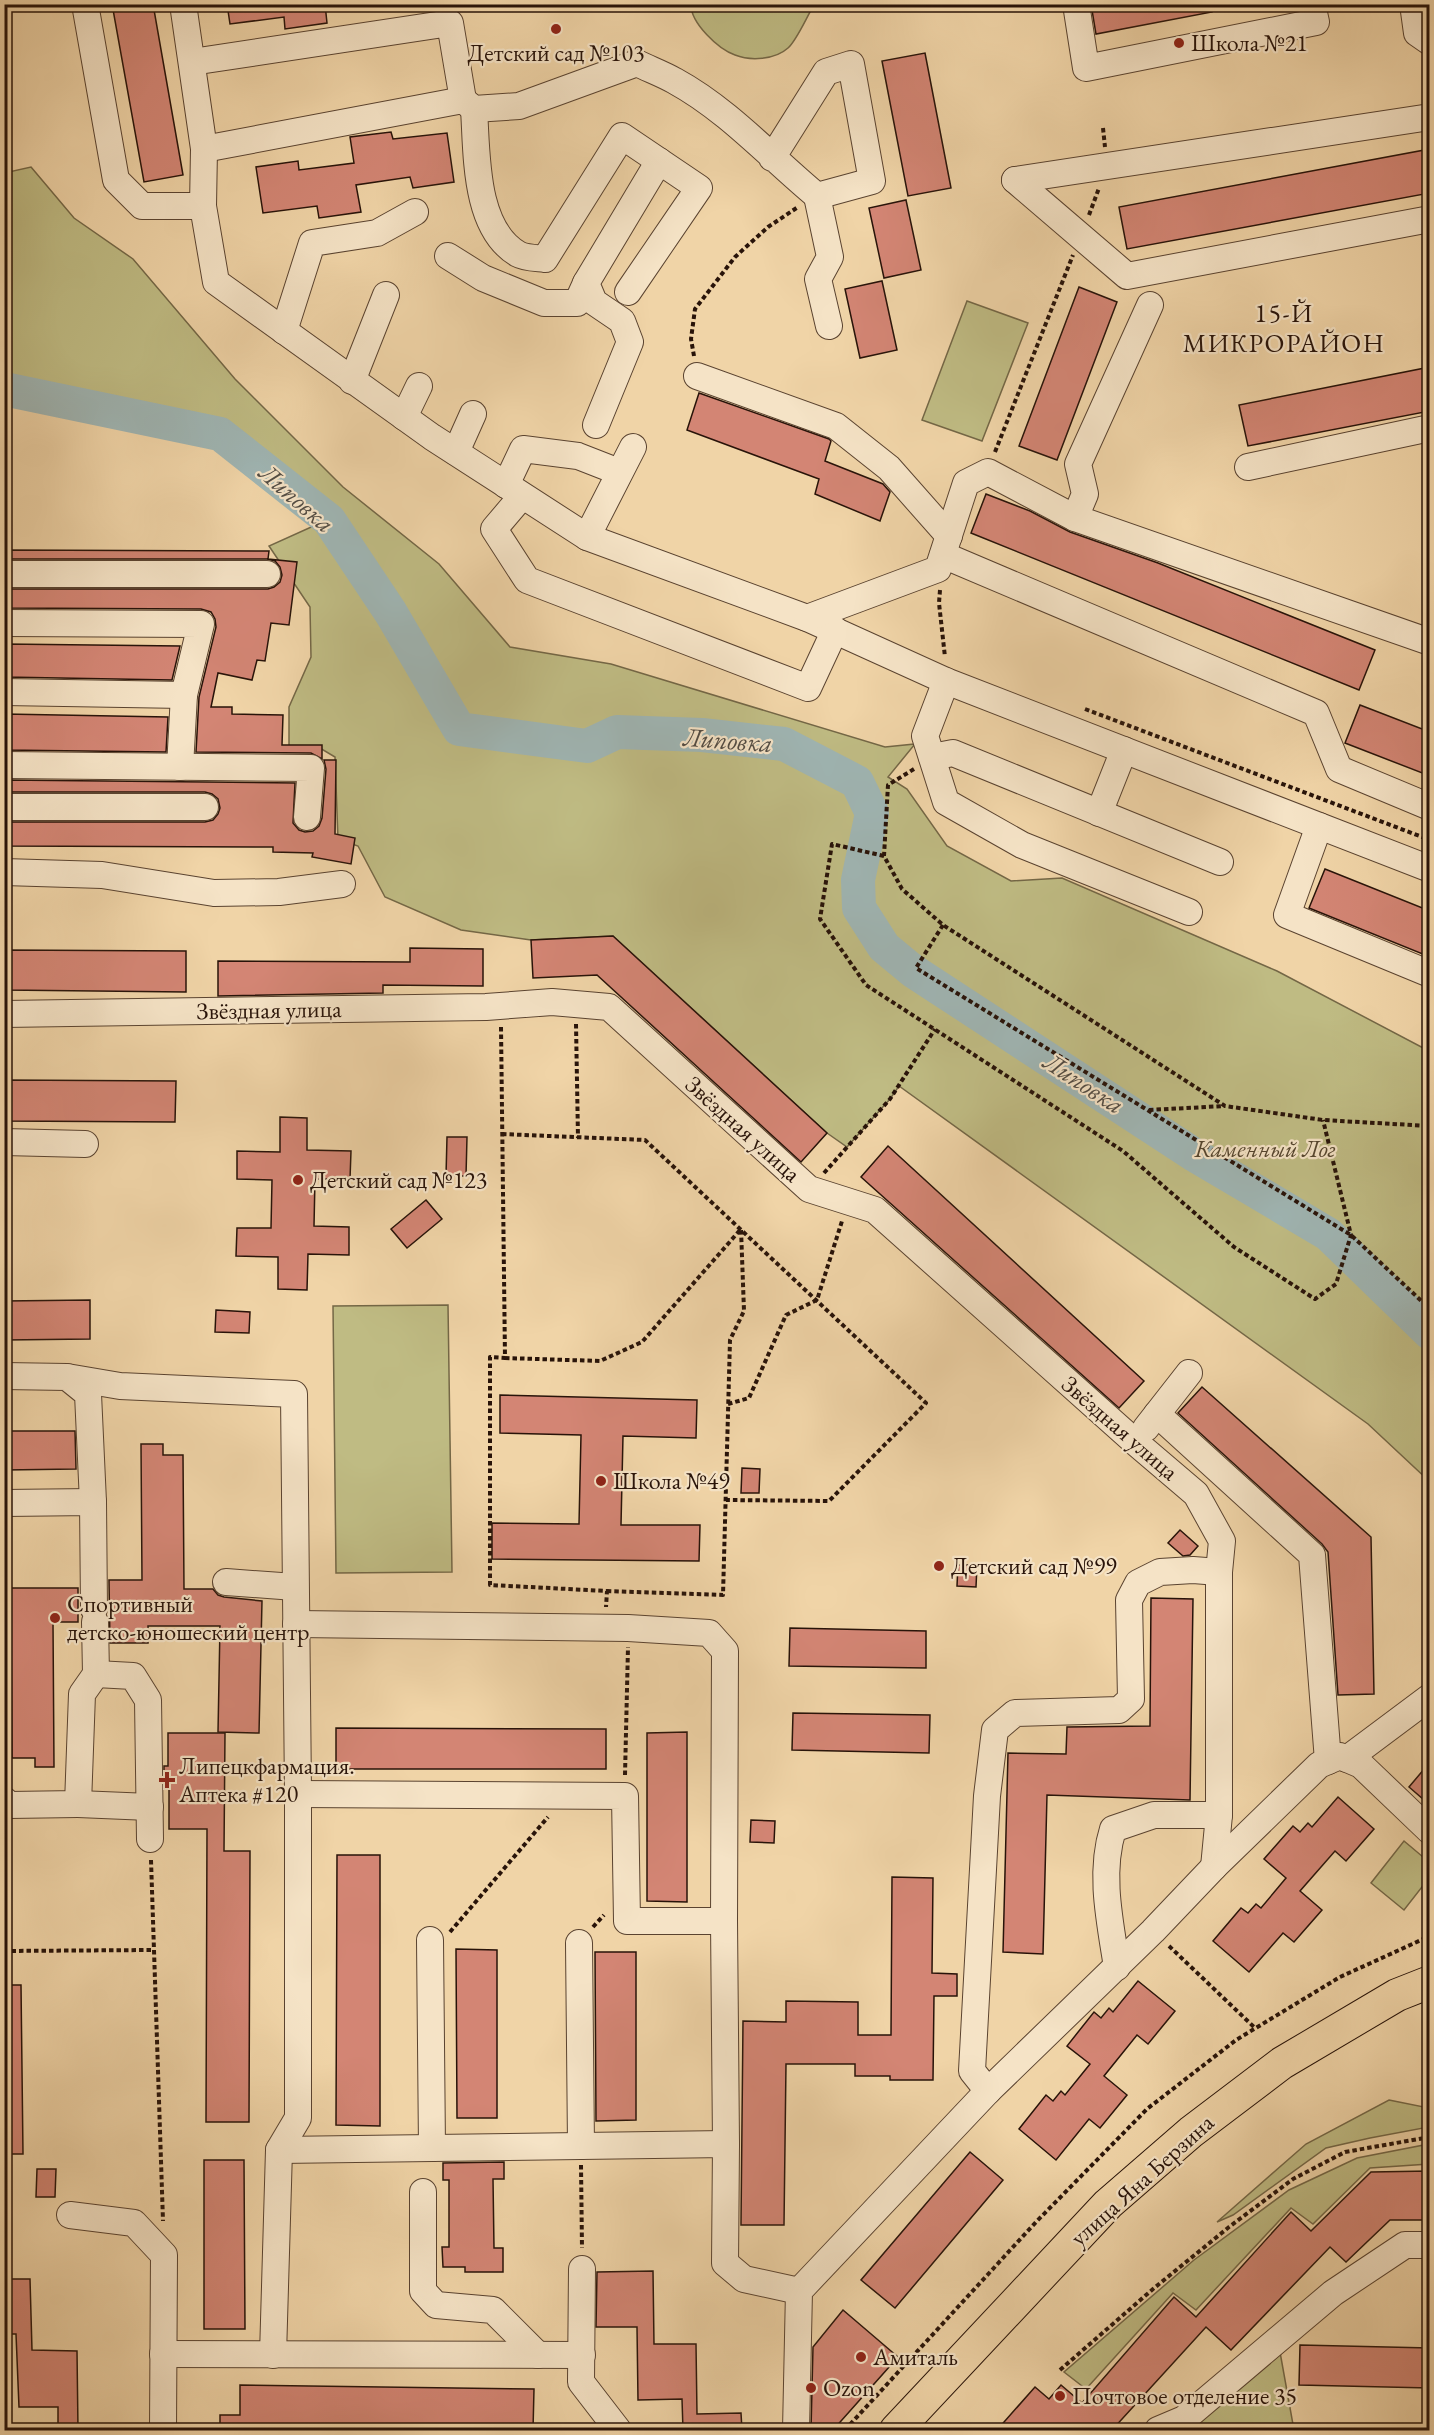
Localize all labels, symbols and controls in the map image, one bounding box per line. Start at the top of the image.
marker: Детский сад №103 [549,22,563,36]
place label: Школа №21 [1191,27,1308,58]
marker: Школа №21 [1172,36,1186,50]
place label: Детский сад №103 [467,37,645,68]
district label: 15-Й МИКРОРАЙОН [1183,296,1385,360]
water label: Липовка [251,455,342,540]
water label: Липовка [680,720,774,760]
street label: Звёздная улица [196,993,342,1026]
water label: Липовка [1036,1043,1131,1122]
street label: Звёздная улица [679,1069,808,1189]
park label: Каменный Лог [1194,1133,1336,1164]
place label: Детский сад №123 [310,1164,487,1195]
marker: Детский сад №123 [291,1173,305,1187]
street label: Звёздная улица [1055,1368,1186,1487]
place label: Школа №49 [613,1465,730,1496]
marker: Школа №49 [594,1474,608,1488]
place label: Детский сад №99 [951,1550,1117,1581]
marker: Детский сад №99 [932,1559,946,1573]
place label: Спортивный детско-юношеский центр [67,1588,309,1647]
marker: Спортивный детско-юношеский центр [48,1611,62,1625]
place label: Липецкфармация. Аптека #120 [178,1750,355,1809]
marker: Липецкфармация. Аптека #120 [160,1773,174,1787]
street label: улица Яна Берзина [1063,2107,1220,2252]
place label: Амиталь [872,2341,958,2372]
marker: Амиталь [854,2350,868,2364]
place label: Ozon [823,2372,875,2403]
place label: Почтовое отделение 35 [1072,2380,1297,2411]
marker: Ozon [804,2381,818,2395]
marker: Почтовое отделение 35 [1053,2389,1067,2403]

